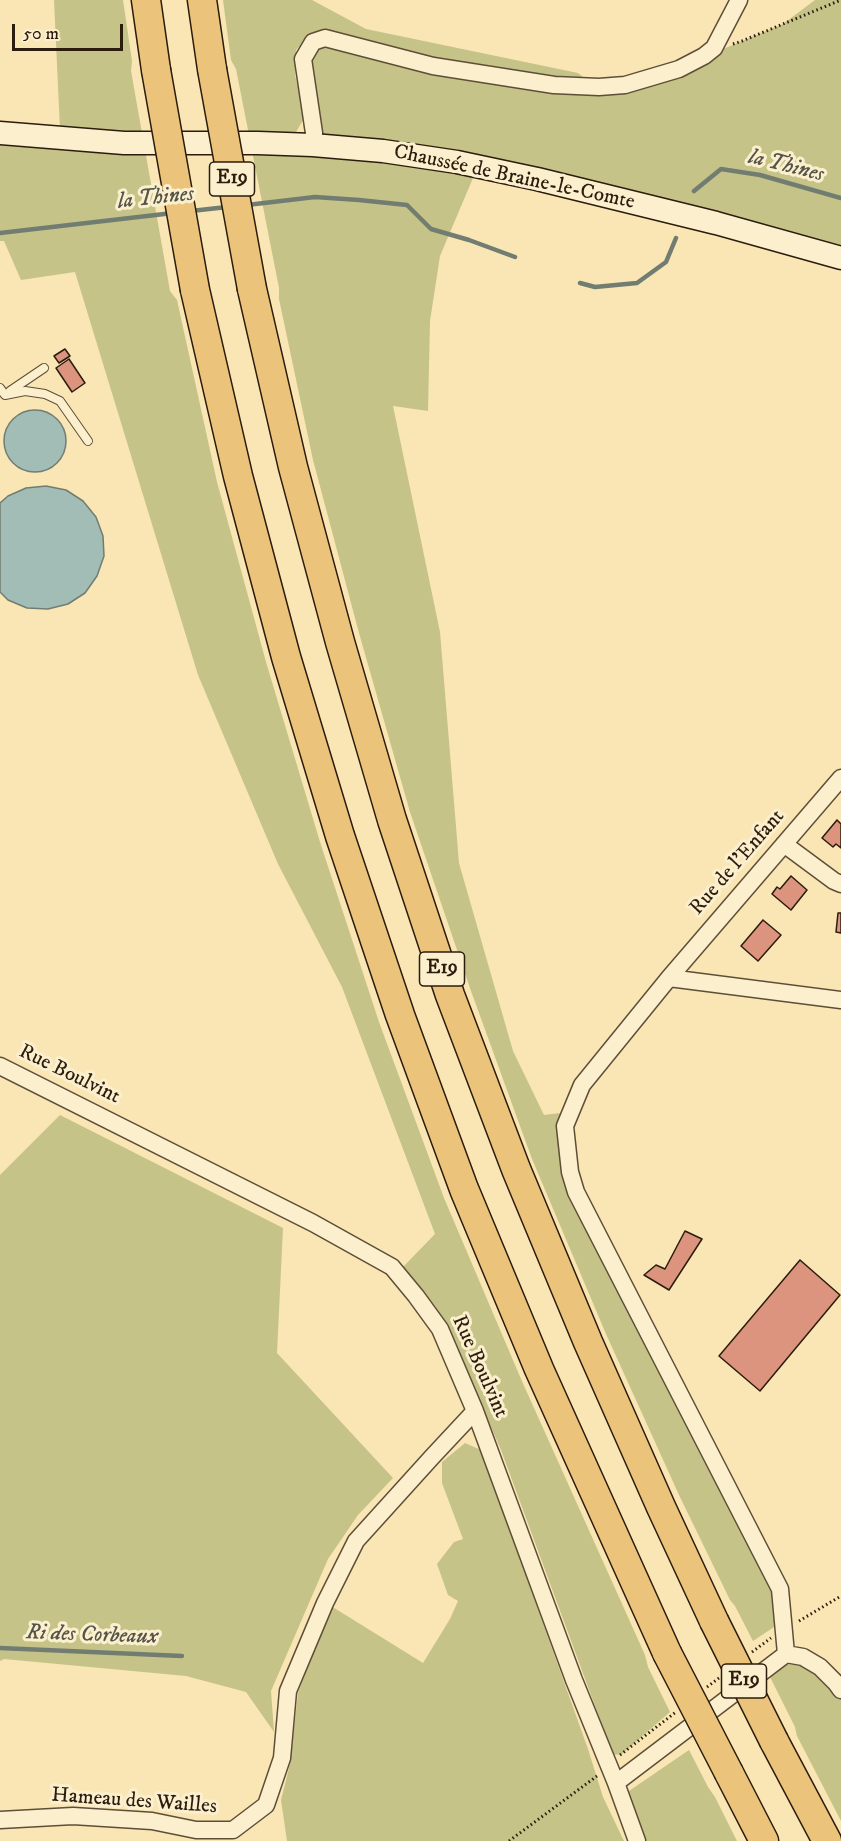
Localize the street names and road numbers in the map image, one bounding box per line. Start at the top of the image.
street label: Chaussée de Braine-le-Comte [391,140,637,216]
road number: E19 [210,162,254,196]
street label: Rue de l'Enfant [685,805,791,921]
road number: E19 [420,952,464,986]
street label: Rue Boulvint [14,1040,124,1110]
street label: Rue Boulvint [445,1312,513,1422]
road number: E19 [722,1664,766,1698]
street label: Hameau des Wailles [50,1784,218,1820]

